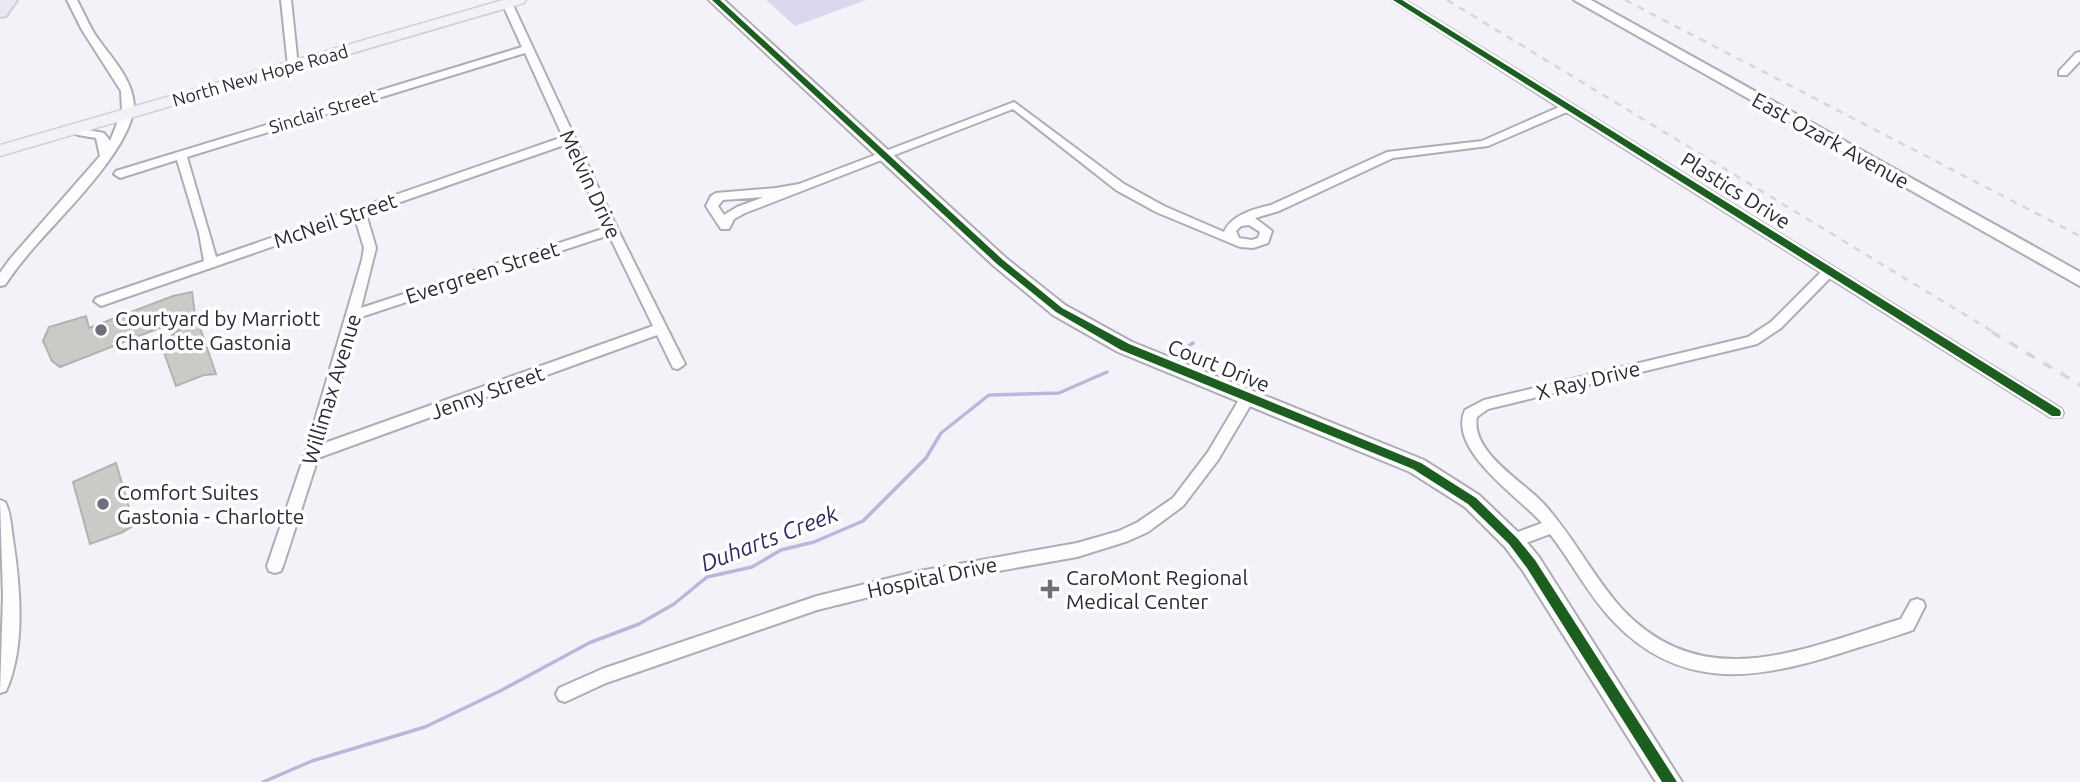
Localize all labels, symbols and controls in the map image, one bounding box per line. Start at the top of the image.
street label: North New Hope Road [170,40,350,110]
street label: Sinclair Street [267,85,379,137]
street label: East Ozark Avenue [1748,87,1914,193]
street label: Melvin Drive [555,126,627,242]
street label: Plastics Drive [1677,147,1795,233]
street label: McNeil Street [270,188,400,252]
street label: Evergreen Street [402,236,562,308]
place label: Courtyard by Marriott Charlotte Gastonia [115,306,320,354]
street label: Willimax Avenue [297,311,365,467]
marker: Courtyard by Marriott Charlotte Gastonia [93,322,109,338]
street label: Court Drive [1165,334,1273,396]
street label: X Ray Drive [1534,356,1642,404]
street label: Jenny Street [427,360,547,424]
place label: Comfort Suites Gastonia - Charlotte [117,480,304,528]
marker: Comfort Suites Gastonia - Charlotte [95,496,111,512]
water label: Duharts Creek [697,500,841,576]
street label: Hospital Drive [865,551,999,603]
place label: CaroMont Regional Medical Center [1066,565,1248,613]
marker: CaroMont Regional Medical Center [1040,579,1060,599]

